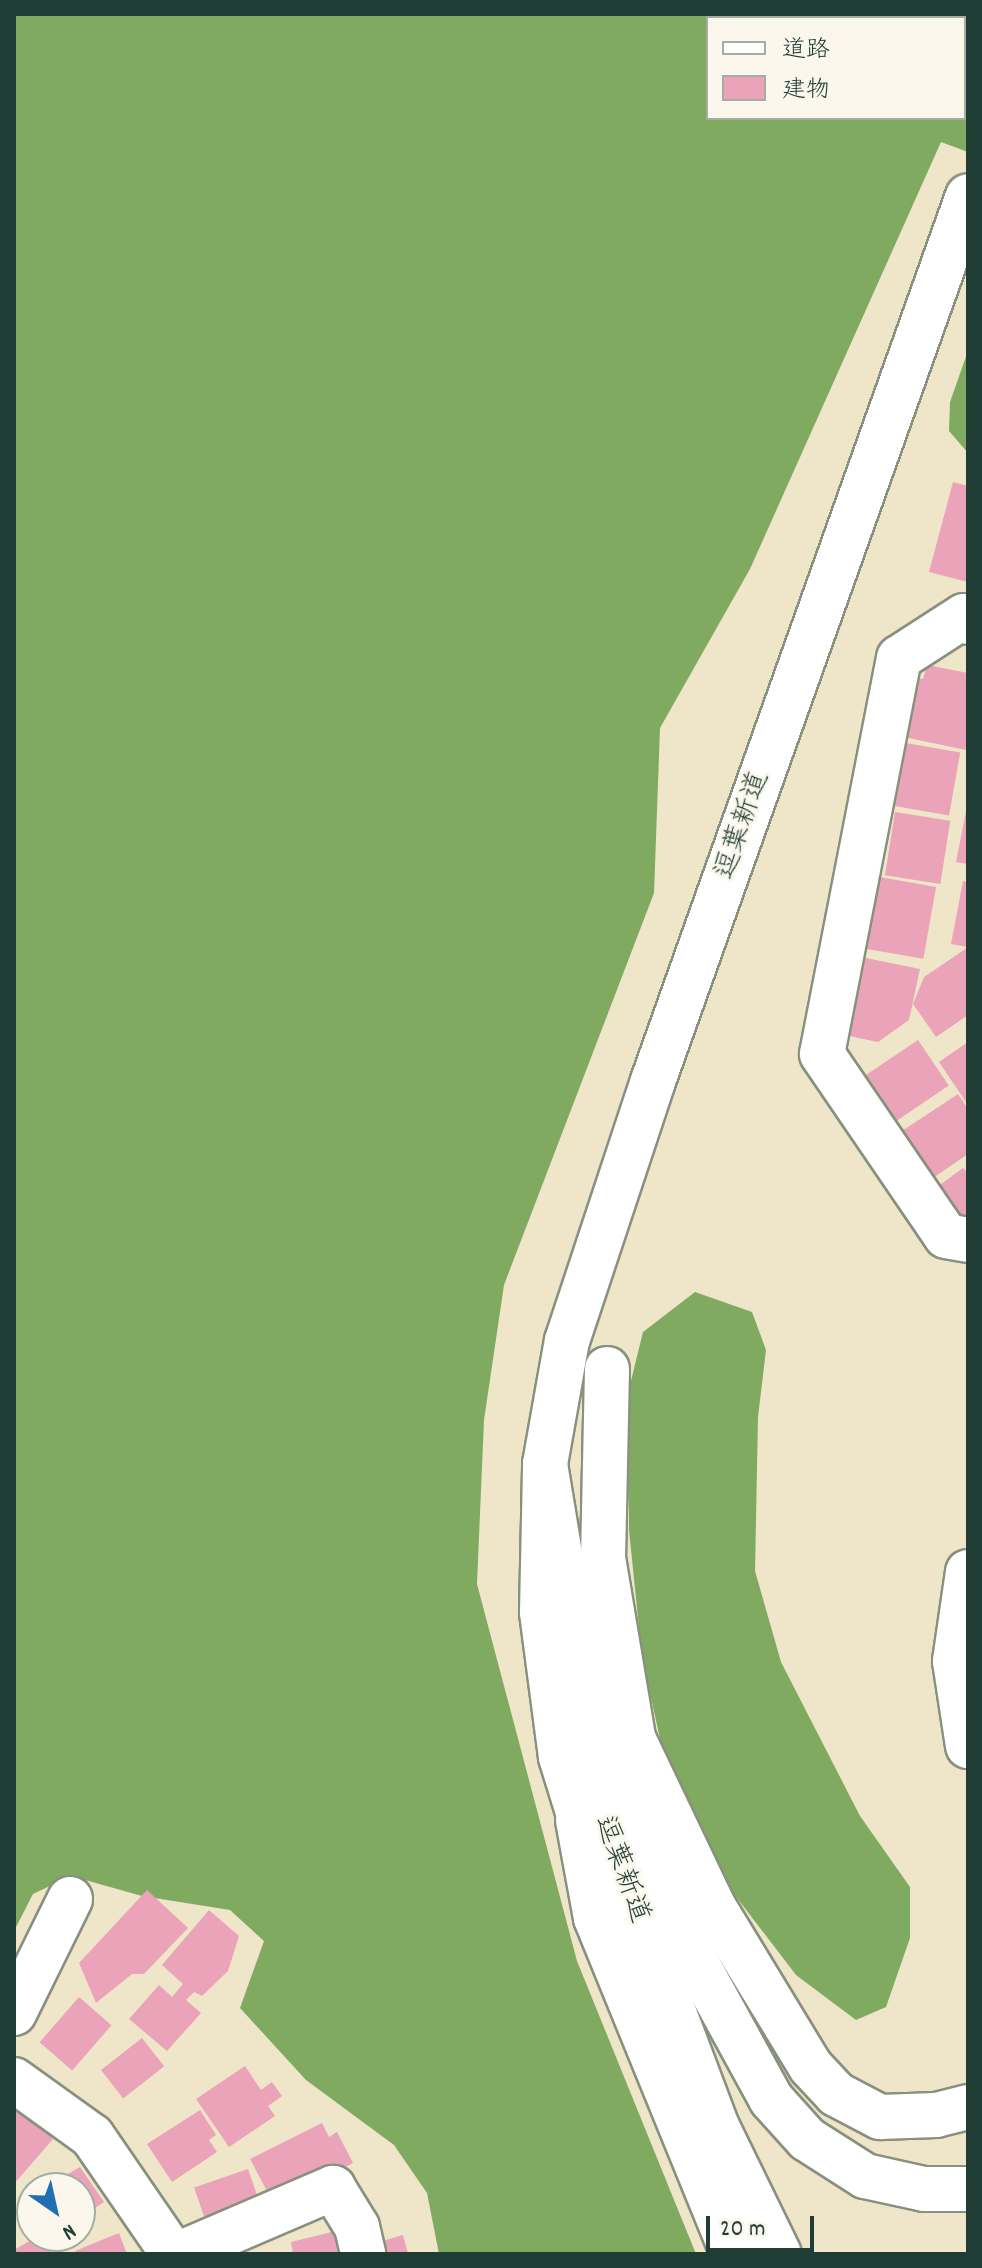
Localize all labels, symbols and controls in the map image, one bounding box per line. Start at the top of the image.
legend [706,16,966,120]
text: 道路 [782,34,830,68]
text: 建物 [782,74,830,108]
street label: 逗葉新道 [710,768,778,884]
street label: 逗葉新道 [585,1812,655,1928]
north arrow [16,2172,96,2252]
scale bar [710,2200,818,2250]
text: 20 m [720,2213,766,2247]
text: N [55,2215,82,2247]

